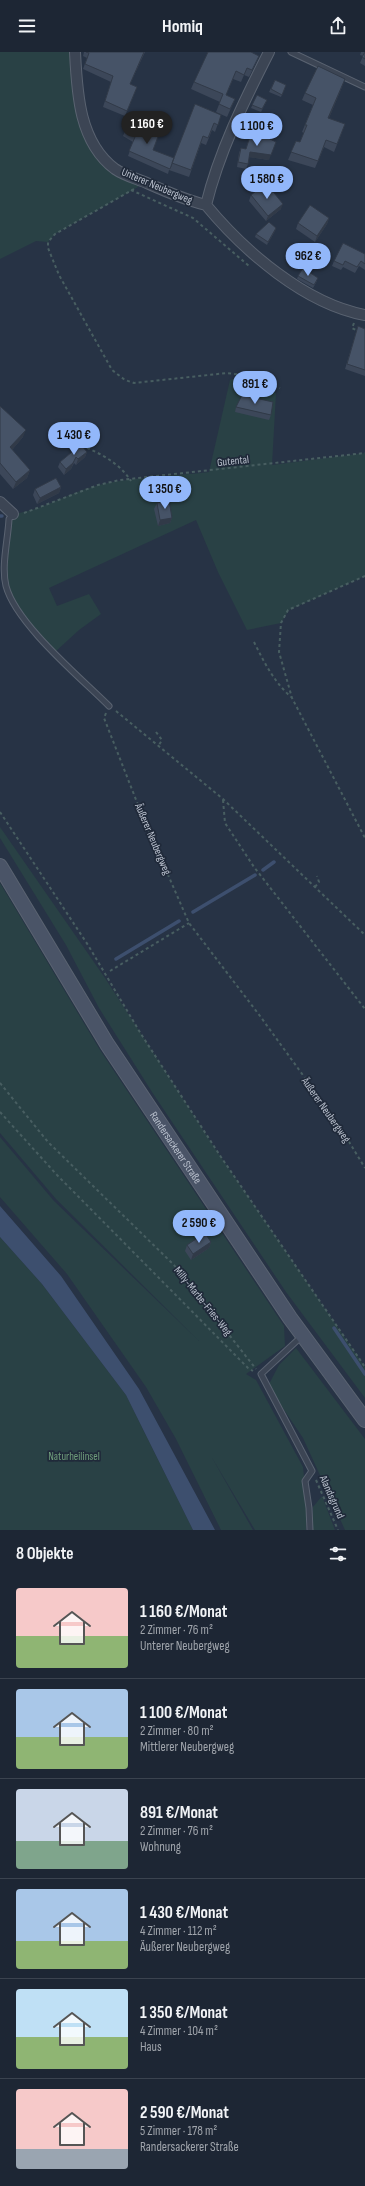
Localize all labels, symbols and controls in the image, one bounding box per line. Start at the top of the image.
icon: menu [16,15,38,37]
icon: share [327,15,349,37]
text: Homiq [162,16,203,37]
pin: 1 160 € [110,111,184,145]
pin: 1 100 € [220,113,294,147]
text: 1 160 € [130,116,164,132]
text: 1 100 € [240,118,274,134]
street label: Unterer Neubergweg [120,165,195,207]
pin: 1 580 € [230,166,304,200]
text: 1 580 € [250,171,284,187]
pin: 962 € [280,243,336,277]
text: 962 € [295,248,321,264]
pin: 891 € [227,371,283,405]
text: 891 € [242,376,268,392]
pin: 1 430 € [37,422,111,456]
text: 1 430 € [57,427,91,443]
street label: Gutental [216,453,250,469]
pin: 1 350 € [128,476,202,510]
text: 1 350 € [148,481,182,497]
street label: Äußerer Neubergweg [132,800,174,877]
street label: Äußerer Neubergweg [298,1074,354,1146]
street label: Randersackerer Straße [147,1109,205,1186]
pin: 2 590 € [162,1210,236,1244]
text: 2 590 € [182,1215,216,1231]
street label: Milly-Marbe-Fries-Weg [171,1264,235,1339]
park label: Naturheilinsel [48,1450,100,1463]
street label: Alandsgrund [316,1473,347,1521]
icon: filters [327,1543,349,1565]
text: 8 Objekte [16,1544,74,1564]
text: 1 160 €/Monat [140,1602,227,1622]
icon: home [48,1604,96,1652]
text: 2 Zimmer · 76 m² [140,1622,213,1638]
text: Unterer Neubergweg [140,1638,230,1654]
text: 1 100 €/Monat [140,1703,227,1723]
icon: home [48,1705,96,1753]
text: 2 Zimmer · 80 m² [140,1723,214,1739]
text: Mittlerer Neubergweg [140,1739,234,1755]
text: 891 €/Monat [140,1803,218,1823]
icon: home [48,1805,96,1853]
text: 2 Zimmer · 76 m² [140,1823,213,1839]
text: Wohnung [140,1839,181,1855]
text: 1 430 €/Monat [140,1903,228,1923]
icon: home [48,1905,96,1953]
text: 4 Zimmer · 112 m² [140,1923,217,1939]
text: Äußerer Neubergweg [140,1939,230,1955]
text: 1 350 €/Monat [140,2003,228,2023]
icon: home [48,2005,96,2053]
text: 4 Zimmer · 104 m² [140,2023,218,2039]
text: Haus [140,2039,162,2055]
text: 2 590 €/Monat [140,2103,229,2123]
icon: home [48,2105,96,2153]
text: 5 Zimmer · 178 m² [140,2123,217,2139]
text: Randersackerer Straße [140,2139,239,2155]

